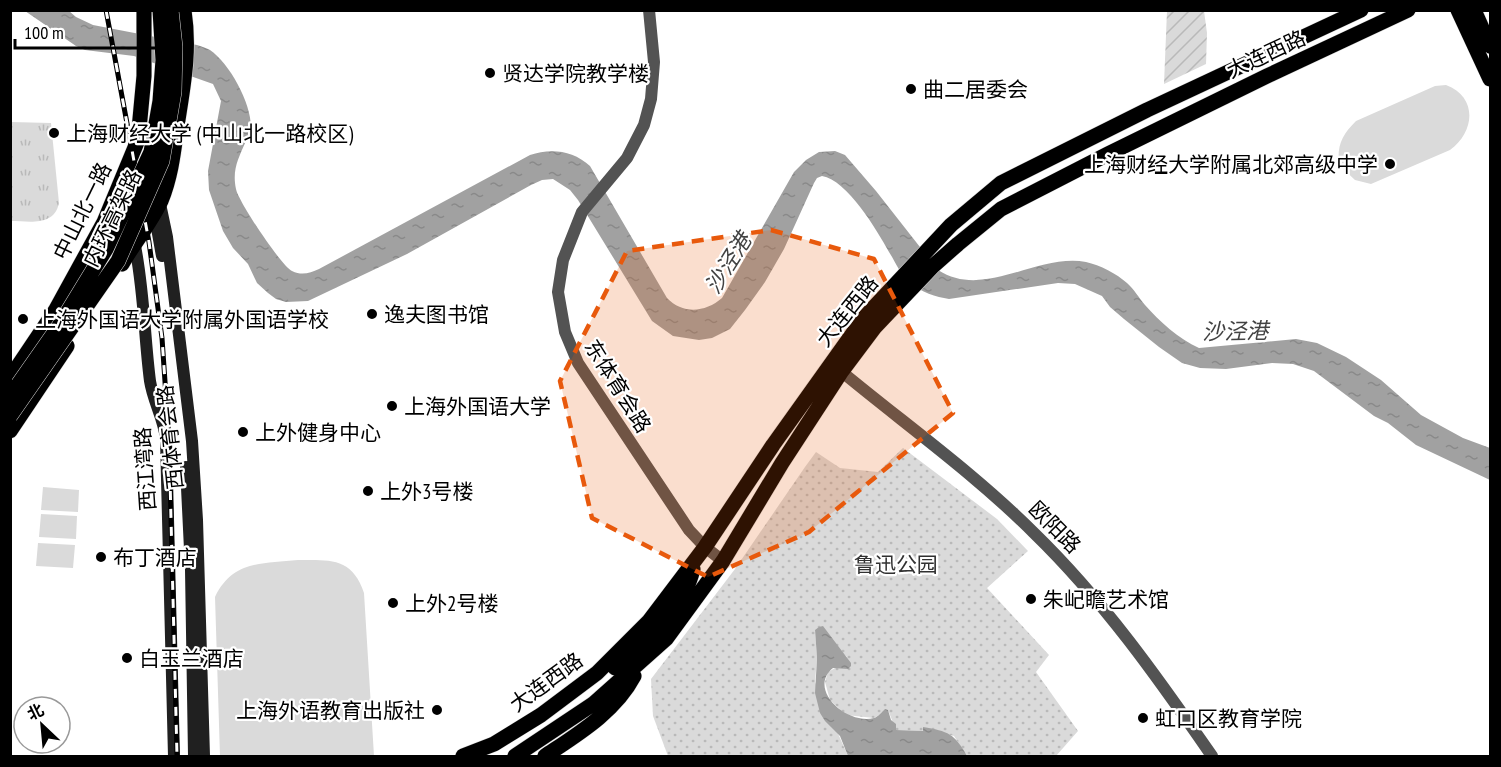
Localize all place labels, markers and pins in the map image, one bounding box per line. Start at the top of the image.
place label: 贤达学院教学楼 [502,60,649,87]
marker: 贤达学院教学楼 [483,66,497,80]
place label: 曲二居委会 [923,76,1028,103]
marker: 曲二居委会 [904,82,918,96]
place label: 上海财经大学 (中山北一路校区) [66,120,353,147]
marker: 上海财经大学 (中山北一路校区) [47,126,61,140]
place label: 上海财经大学附属北郊高级中学 [1084,151,1378,178]
marker: 上海财经大学附属北郊高级中学 [1383,157,1397,171]
place label: 逸夫图书馆 [384,301,489,328]
place label: 上海外国语大学附属外国语学校 [35,306,329,333]
marker: 逸夫图书馆 [365,307,379,321]
marker: 上海外国语大学附属外国语学校 [16,312,30,326]
place label: 上海外国语大学 [404,393,551,420]
marker: 上海外国语大学 [385,399,399,413]
place label: 上外健身中心 [255,419,381,446]
marker: 上外健身中心 [236,425,250,439]
place label: 上外3号楼 [380,478,473,505]
marker: 上外3号楼 [361,484,375,498]
place label: 布丁酒店 [113,544,197,571]
marker: 布丁酒店 [94,550,108,564]
place label: 朱屺瞻艺术馆 [1043,586,1169,613]
place label: 上外2号楼 [405,590,498,617]
marker: 朱屺瞻艺术馆 [1024,592,1038,606]
marker: 上外2号楼 [386,596,400,610]
place label: 白玉兰酒店 [139,645,244,672]
marker: 白玉兰酒店 [120,651,134,665]
place label: 上海外语教育出版社 [236,697,425,724]
marker: 上海外语教育出版社 [430,703,444,717]
place label: 虹口区教育学院 [1155,705,1302,732]
marker: 虹口区教育学院 [1136,711,1150,725]

